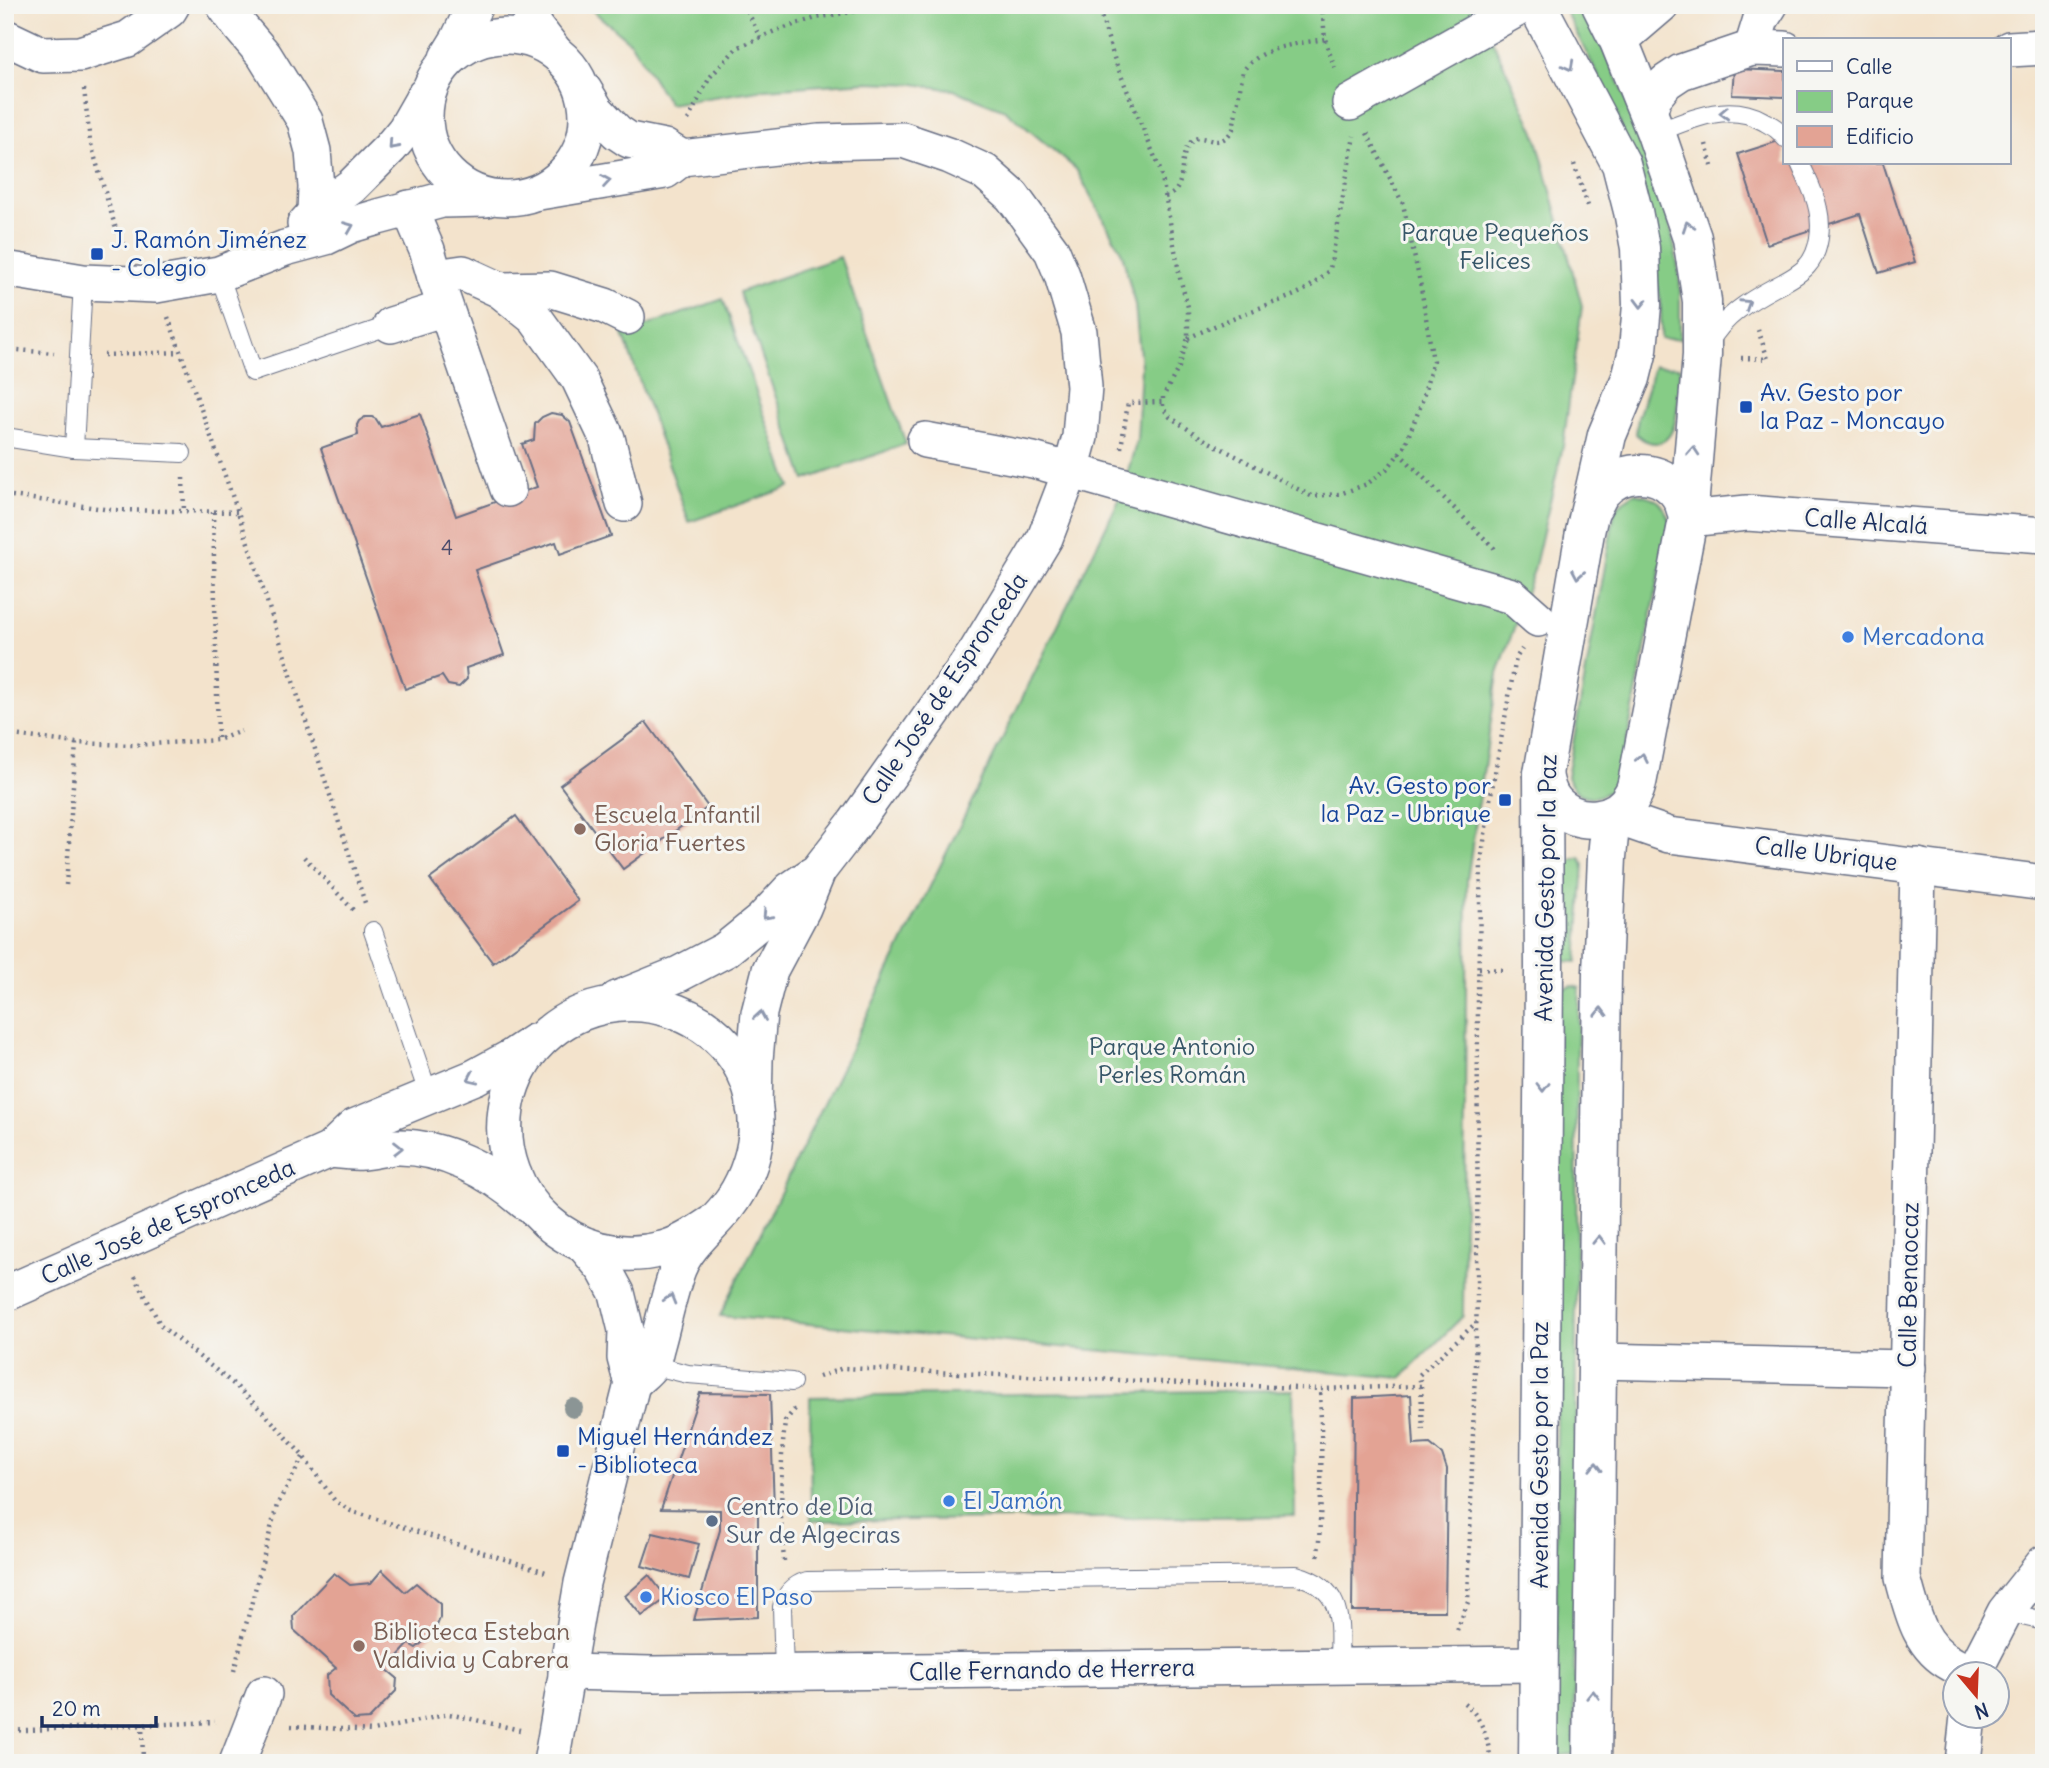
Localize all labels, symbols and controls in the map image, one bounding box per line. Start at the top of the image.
legend [1783,38,2010,164]
text: Calle [1846,53,1892,80]
one-way arrow [1561,59,1574,71]
text: Parque [1846,87,1914,114]
one-way arrow [1719,106,1730,121]
text: Edificio [1846,123,1914,150]
one-way arrow [388,137,401,150]
one-way arrow [601,174,612,189]
park label: Parque Pequeños Felices [1401,217,1589,275]
one-way arrow [1682,220,1696,232]
one-way arrow [343,221,355,235]
place label: J. Ramón Jiménez - Colegio [111,224,307,282]
marker: J. Ramón Jiménez - Colegio [89,246,105,262]
one-way arrow [1633,298,1649,309]
one-way arrow [1738,300,1751,312]
place label: Av. Gesto por la Paz - Moncayo [1760,377,1945,435]
marker: Av. Gesto por la Paz - Moncayo [1738,399,1754,415]
one-way arrow [1685,446,1700,457]
street label: Calle Alcalá [1803,502,1929,540]
house number: 4 [441,534,453,561]
street label: Calle José de Espronceda [855,566,1033,811]
one-way arrow [1571,568,1586,580]
place label: Mercadona [1862,621,1985,651]
marker: Mercadona [1840,629,1856,645]
one-way arrow [1634,752,1649,764]
street label: Avenida Gesto por la Paz [1528,754,1562,1022]
place label: Av. Gesto por la Paz - Ubrique [1321,770,1491,828]
marker: Av. Gesto por la Paz - Ubrique [1497,792,1513,808]
place label: Escuela Infantil Gloria Fuertes [594,799,761,857]
marker: Escuela Infantil Gloria Fuertes [572,821,588,837]
street label: Calle Ubrique [1753,829,1899,877]
one-way arrow [762,907,775,920]
one-way arrow [1594,1006,1609,1017]
one-way arrow [752,1010,767,1022]
park label: Parque Antonio Perles Román [1089,1031,1255,1089]
one-way arrow [466,1070,479,1084]
one-way arrow [1536,1081,1551,1092]
one-way arrow [393,1141,404,1156]
street label: Calle José de Espronceda [36,1152,299,1291]
street label: Calle Benaocaz [1892,1202,1924,1368]
one-way arrow [1591,1234,1606,1245]
one-way arrow [661,1294,676,1306]
street label: Avenida Gesto por la Paz [1524,1321,1554,1589]
place label: Miguel Hernández - Biblioteca [577,1421,773,1479]
marker: Miguel Hernández - Biblioteca [555,1443,571,1459]
one-way arrow [1588,1461,1603,1472]
place label: El Jamón [963,1485,1063,1515]
place label: Centro de Día Sur de Algeciras [726,1491,900,1549]
marker: El Jamón [941,1493,957,1509]
marker: Centro de Día Sur de Algeciras [704,1513,720,1529]
place label: Kiosco El Paso [660,1581,813,1611]
marker: Kiosco El Paso [638,1589,654,1605]
place label: Biblioteca Esteban Valdivia y Cabrera [373,1616,570,1674]
marker: Biblioteca Esteban Valdivia y Cabrera [351,1638,367,1654]
street label: Calle Fernando de Herrera [909,1652,1195,1686]
north arrow [1940,1660,2010,1730]
scale bar [42,1684,156,1728]
one-way arrow [1585,1689,1600,1700]
text: 20 m [52,1695,101,1722]
text: N [1971,1698,1992,1725]

